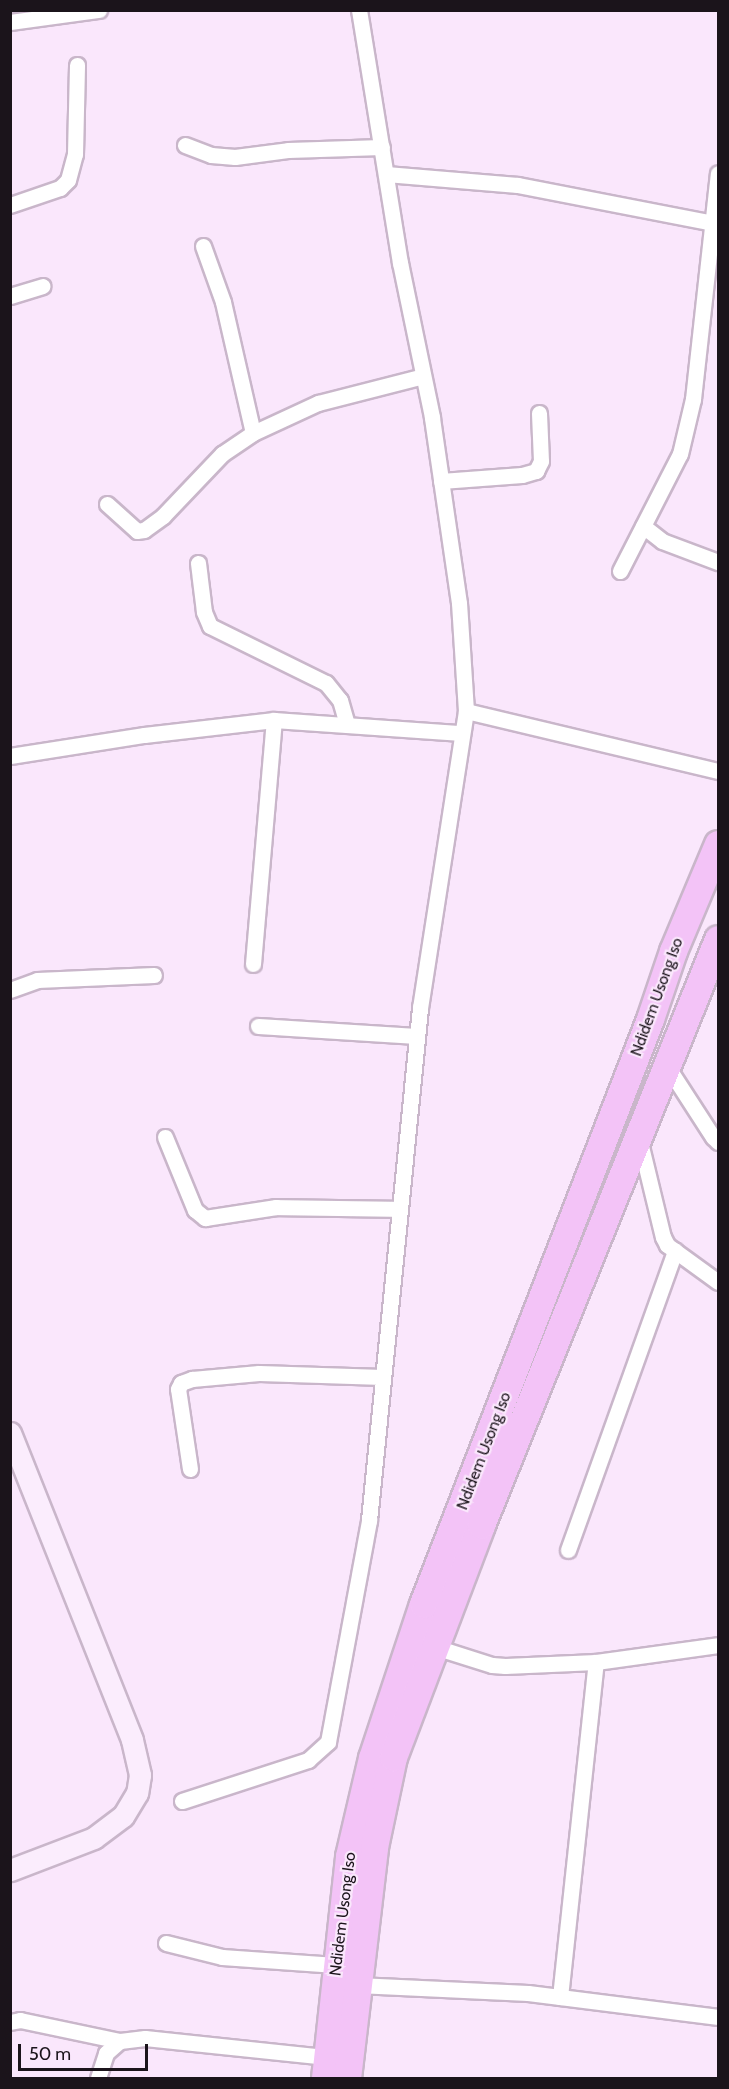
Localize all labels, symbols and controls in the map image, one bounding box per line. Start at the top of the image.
street label: Ndidem Usong Iso [627,935,687,1059]
street label: Ndidem Usong Iso [453,1389,515,1513]
street label: Ndidem Usong Iso [326,1851,360,1977]
scale bar [21,2032,152,2070]
text: 50 m [29,2043,71,2065]

